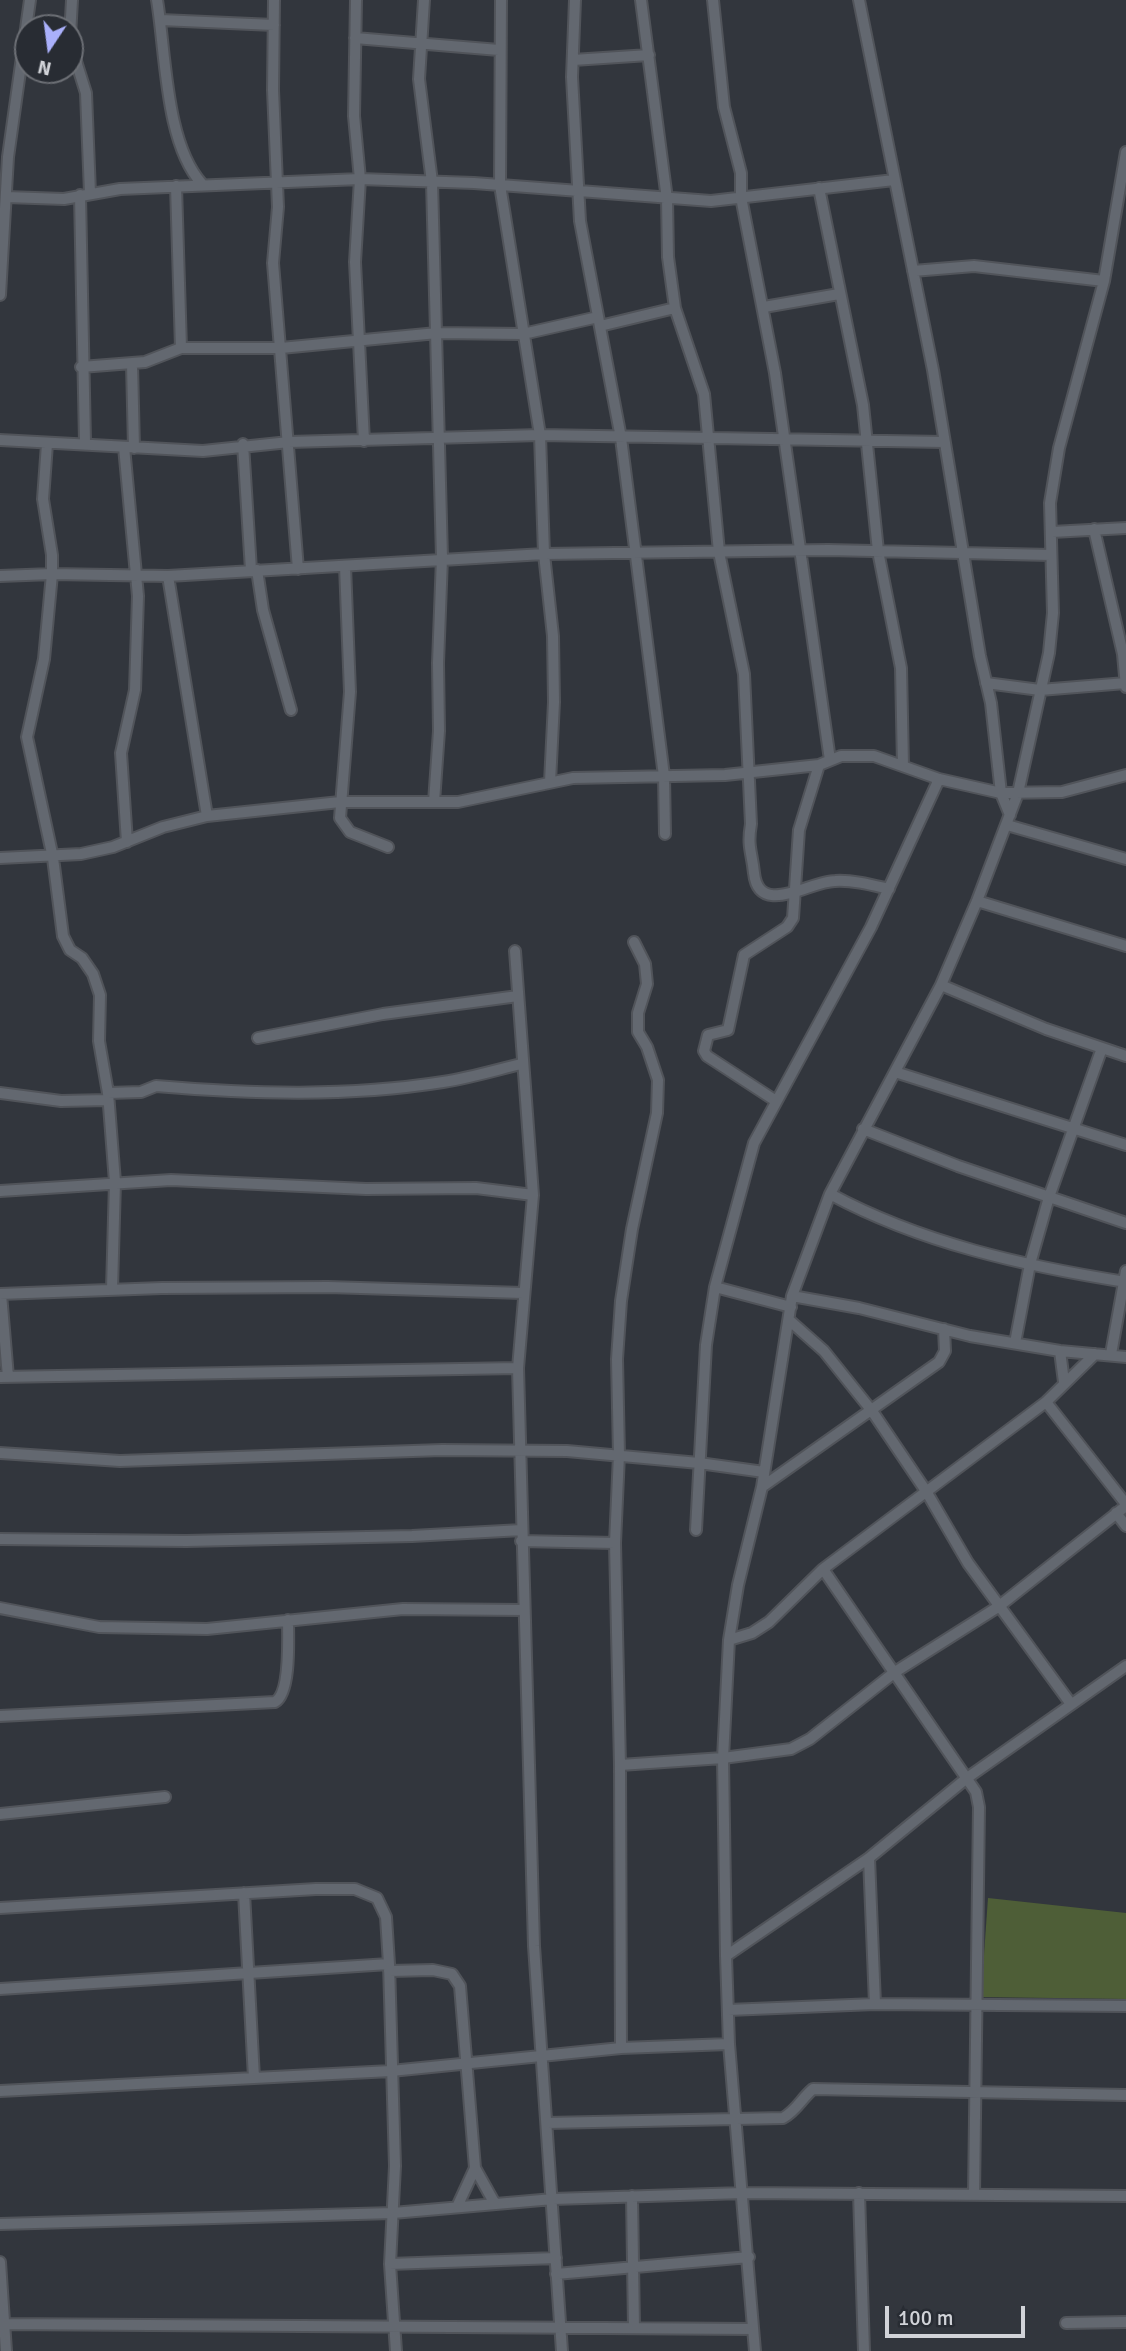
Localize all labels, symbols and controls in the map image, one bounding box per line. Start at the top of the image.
north arrow [14,14,84,84]
text: N [36,54,54,81]
scale bar [888,2292,1028,2336]
text: 100 m [898,2305,953,2331]

